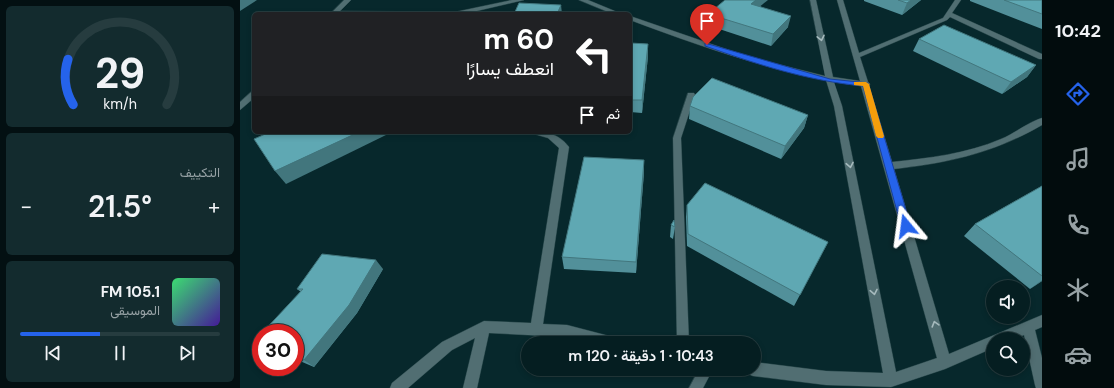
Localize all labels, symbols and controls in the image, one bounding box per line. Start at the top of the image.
pin [690,4,724,45]
icon: arrive [696,10,718,32]
text: 10:42 [1055,19,1101,43]
text: 60 m [484,21,554,58]
icon: left [568,28,620,80]
one-way arrow [816,35,825,41]
text: 29 [95,46,145,100]
text: انعطف يسارًا [466,57,554,81]
icon: directions [1064,80,1092,108]
text: km/h [103,94,137,112]
icon: arrive [576,104,598,126]
text: ثم [606,104,620,124]
icon: music [1064,145,1092,173]
one-way arrow [845,162,853,168]
text: التكييف [180,164,220,181]
text: 21.5° [88,187,152,226]
text: − [20,192,32,221]
text: + [208,192,220,221]
position arrow [885,205,927,247]
icon: phone [1064,211,1092,239]
icon: climate [1064,276,1092,304]
map controls [986,280,1030,376]
button: sound [986,280,1030,324]
text: 105.1 FM [101,282,160,302]
one-way arrow [870,289,878,296]
text: الموسيقى [110,302,160,319]
one-way arrow [931,321,939,328]
speed limit sign: 30 [252,324,304,376]
button: search [986,332,1030,376]
icon: car [1064,341,1092,369]
icon: previous [42,342,64,364]
icon: pause [109,342,131,364]
icon: next [176,342,198,364]
text: 10:43 · 1 دقيقة · 120 m [568,346,714,366]

